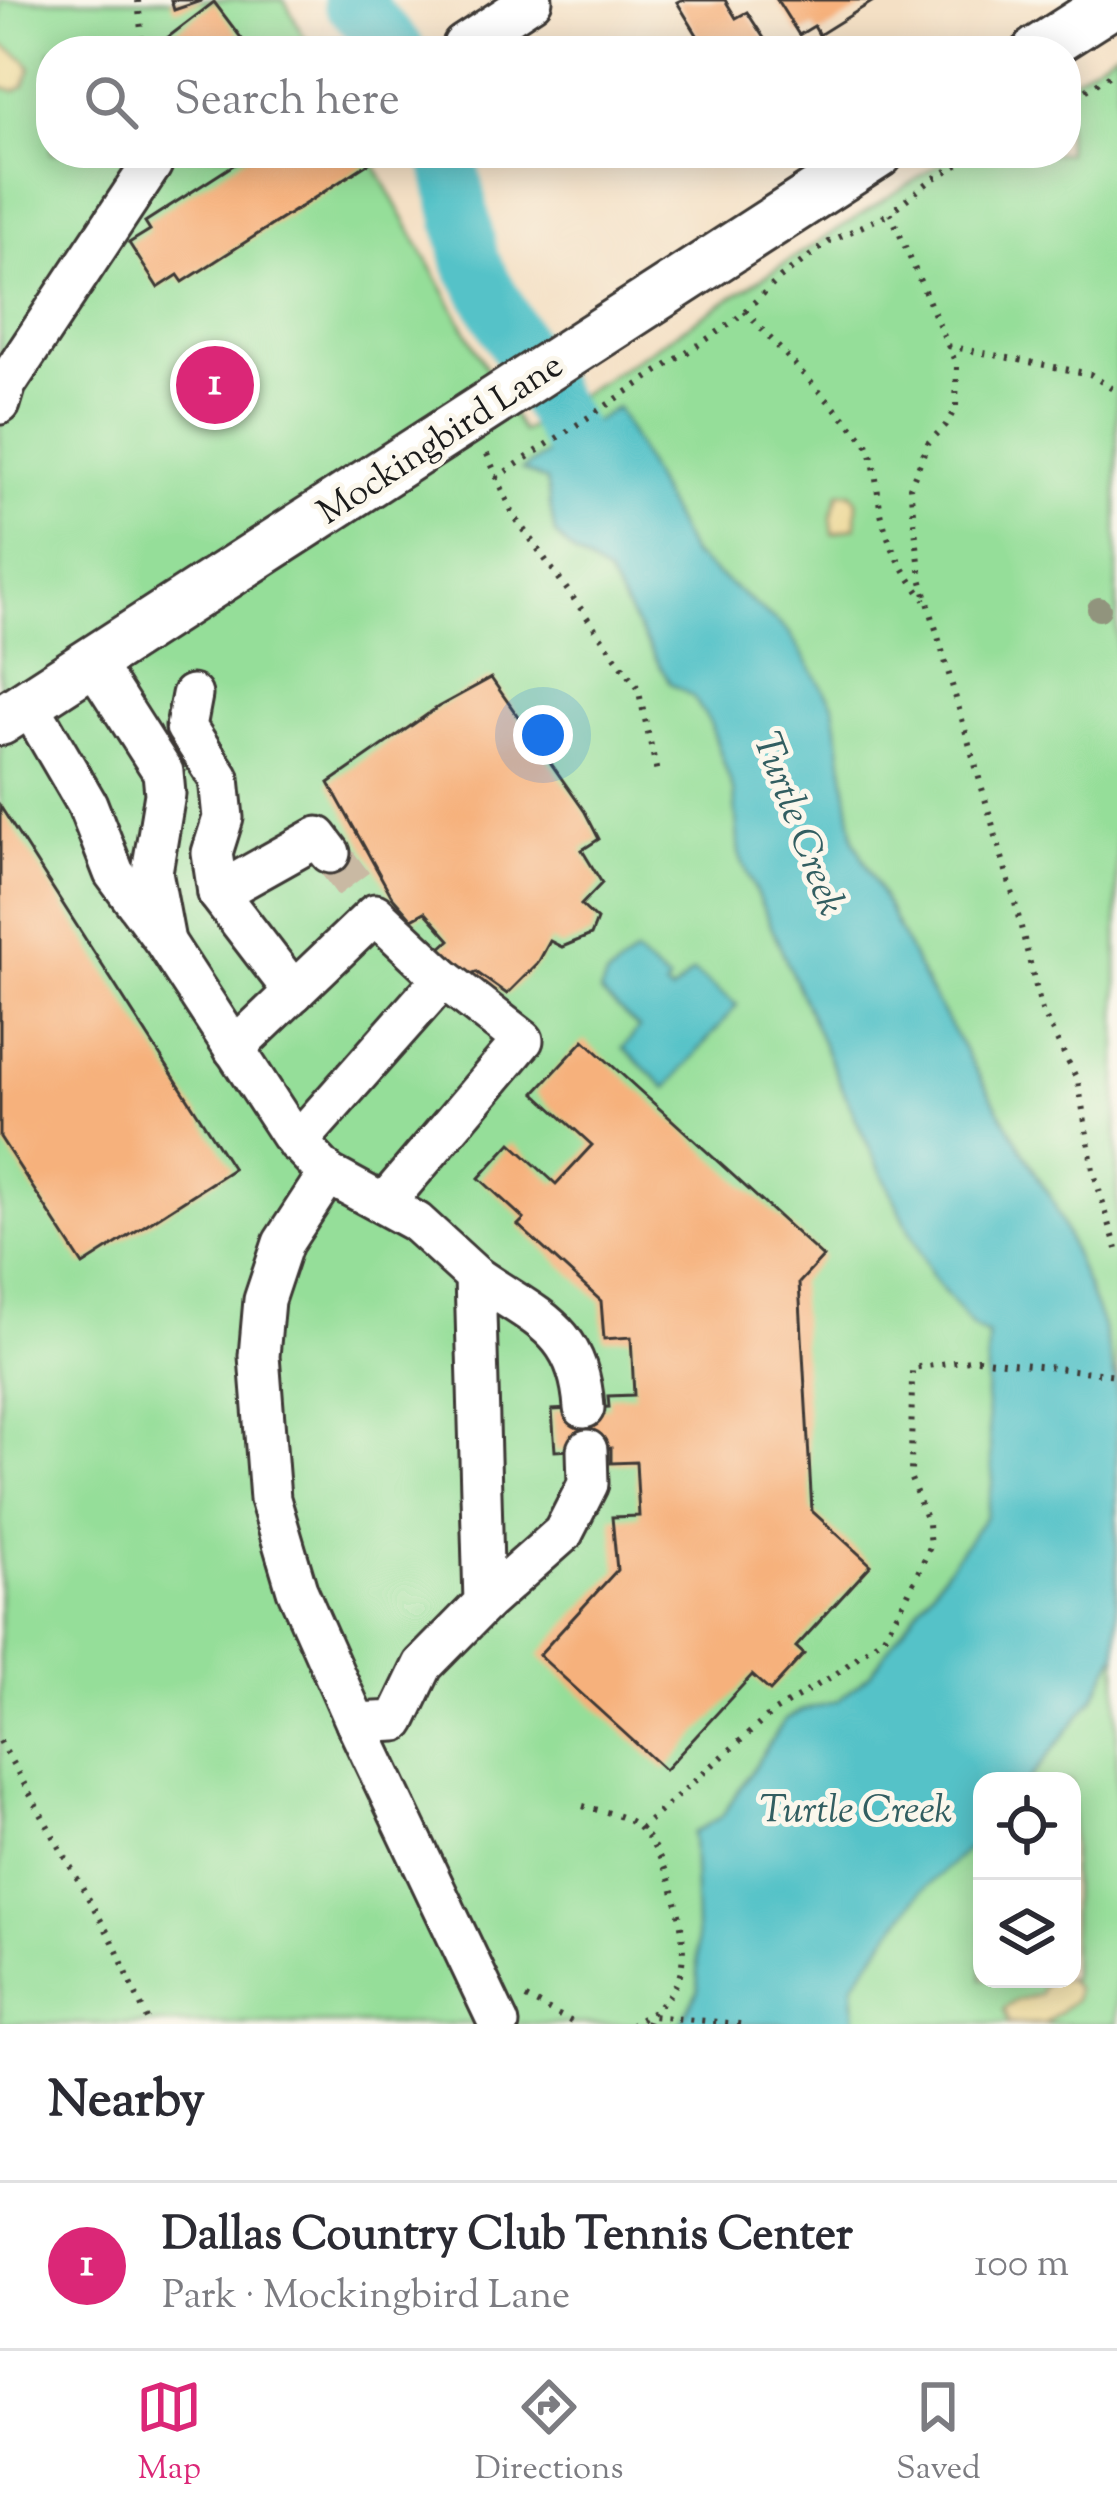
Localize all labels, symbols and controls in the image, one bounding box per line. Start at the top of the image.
search box [36,36,1081,168]
icon: search [78,69,144,135]
text: Search here [174,70,400,135]
pin: 1 [176,340,254,430]
street label: Mockingbird Lane [308,341,574,539]
your location [513,705,573,765]
water label: Turtle Creek [736,725,857,925]
map controls [973,1772,1081,1988]
button: locate [973,1772,1081,1880]
water label: Turtle Creek [760,1785,952,1841]
button: layers [973,1880,1081,1988]
text: Nearby [48,2066,205,2139]
text: Dallas Country Club Tennis Center [162,2205,853,2270]
text: 1 [80,2238,94,2294]
text: 100 m [974,2238,1069,2294]
text: Park · Mockingbird Lane [162,2270,570,2326]
tab: Map [136,2374,202,2494]
tab: Directions [475,2374,624,2494]
tab: Saved [896,2374,981,2494]

